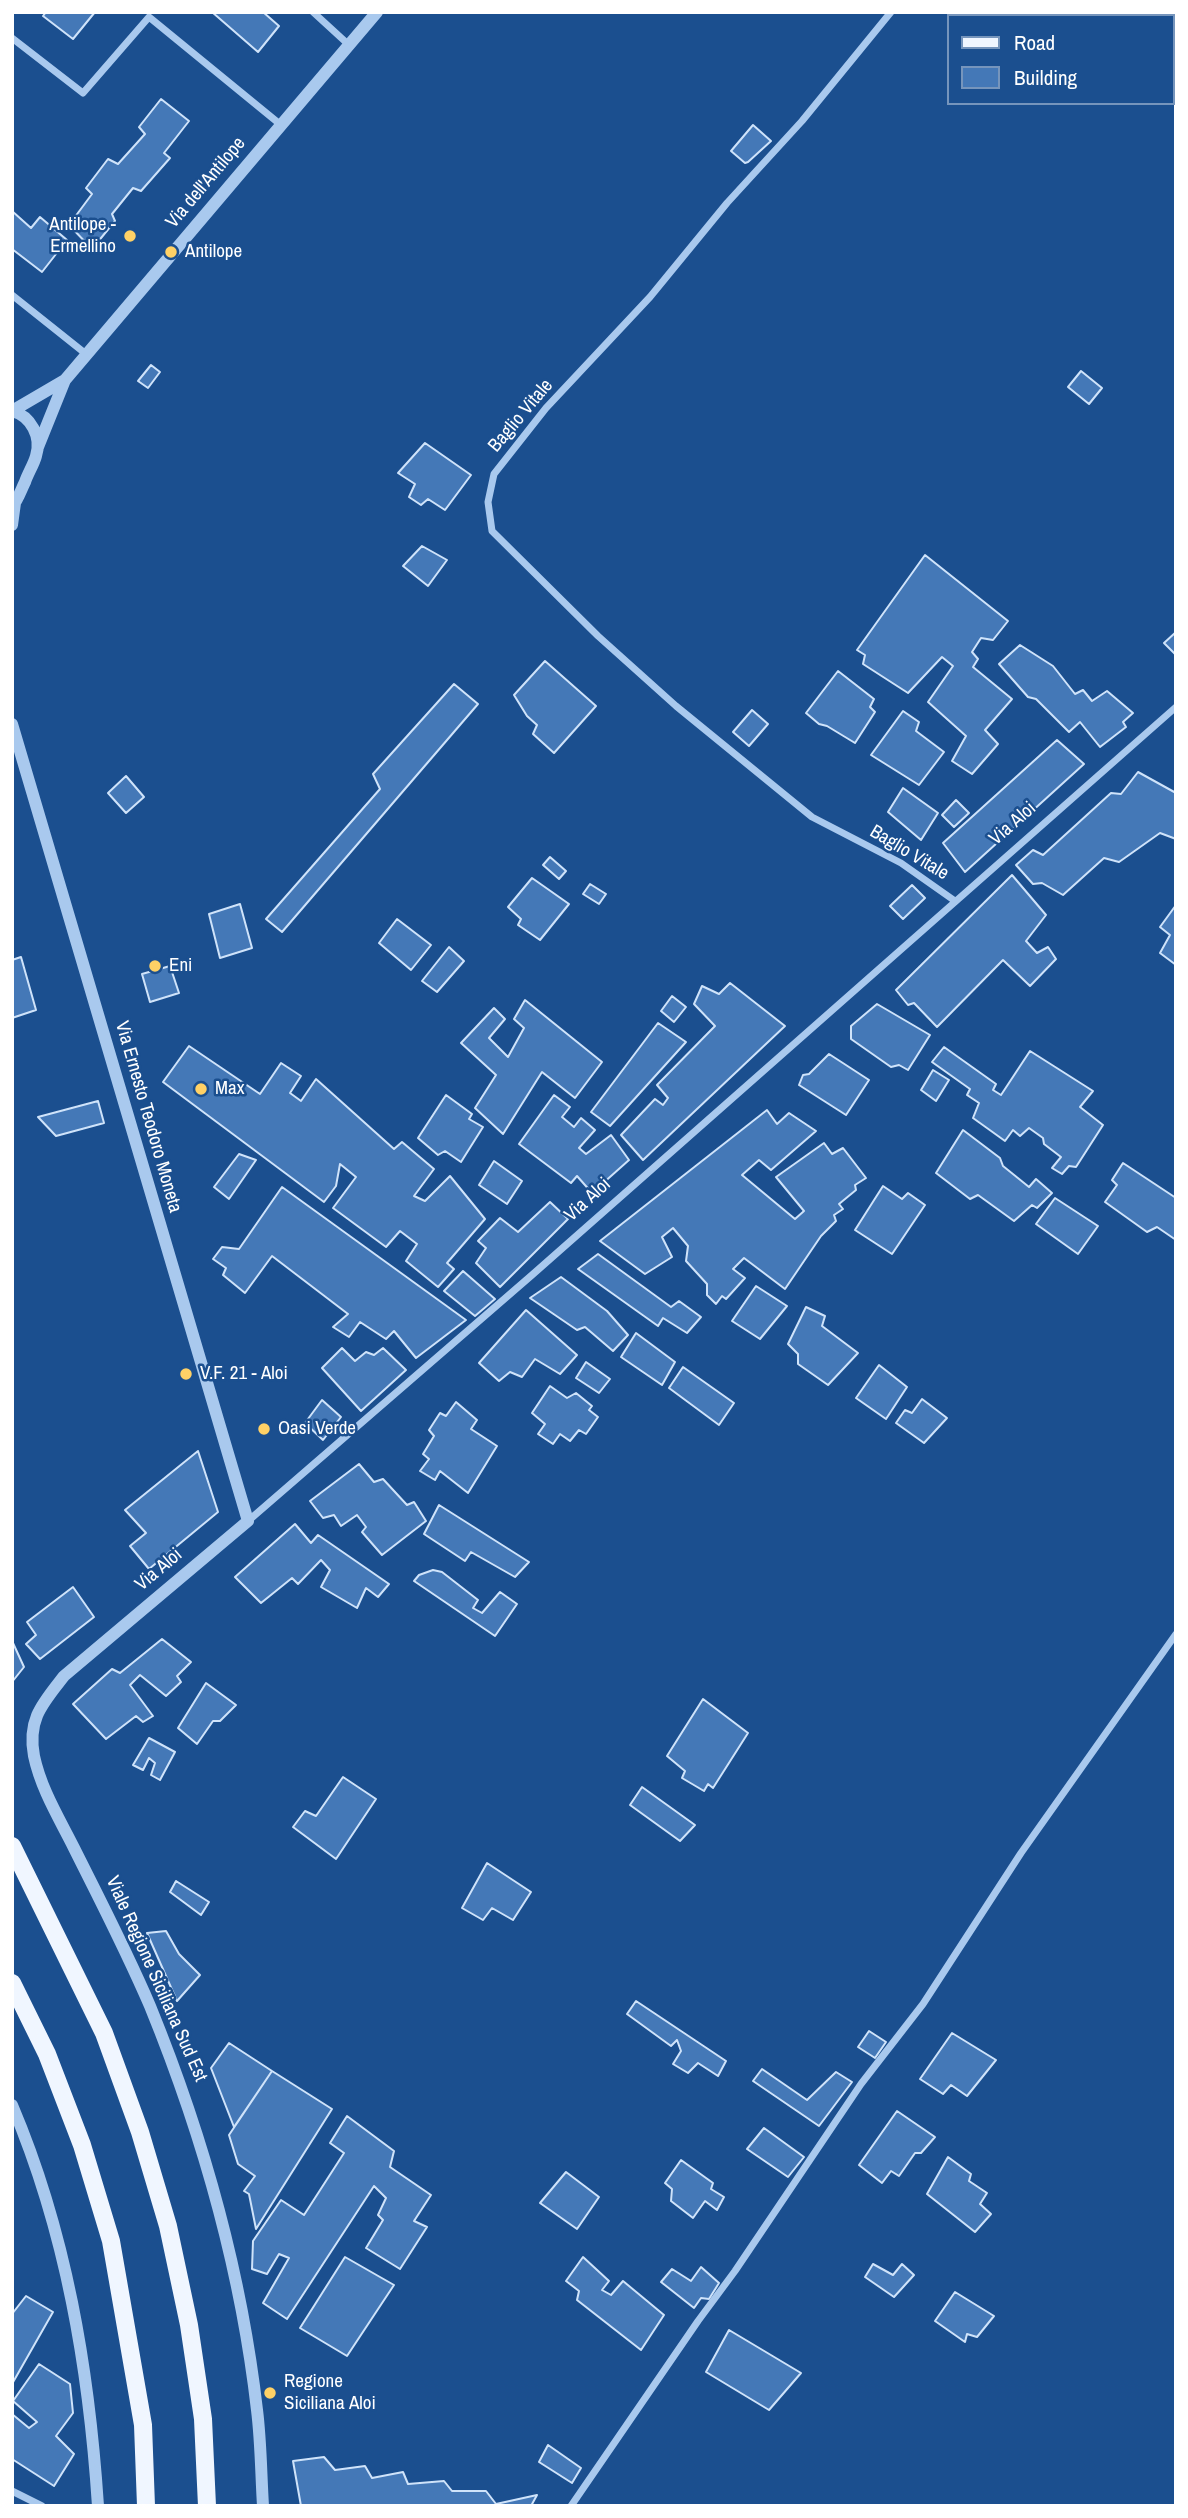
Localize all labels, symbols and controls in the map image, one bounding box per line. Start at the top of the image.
legend [946,14,1174,105]
text: Road [1014,28,1055,57]
text: Building [1014,63,1077,92]
street label: Via dell'Antilope [161,133,251,233]
place label: Antilope - Ermellino [49,214,116,258]
marker: Antilope - Ermellino [122,228,138,244]
place label: Antilope [185,241,242,263]
marker: Antilope [163,244,179,260]
street label: Baglio Vitale [484,375,558,457]
street label: Via Aloi [985,798,1041,850]
street label: Baglio Vitale [865,821,953,885]
place label: Eni [169,955,192,977]
marker: Eni [147,958,163,974]
street label: Via Ernesto Teodoro Moneta [110,1019,186,1215]
place label: Max [215,1078,244,1100]
marker: Max [193,1081,209,1097]
street label: Via Aloi [560,1173,616,1227]
place label: V.F. 21 - Aloi [200,1363,288,1385]
marker: V.F. 21 - Aloi [178,1366,194,1382]
place label: Oasi Verde [278,1418,356,1440]
marker: Oasi Verde [256,1421,272,1437]
street label: Via Aloi [131,1544,187,1596]
street label: Viale Regione Siciliana Sud Est [100,1873,212,2085]
place label: Regione Siciliana Aloi [284,2371,376,2415]
marker: Regione Siciliana Aloi [262,2385,278,2401]

